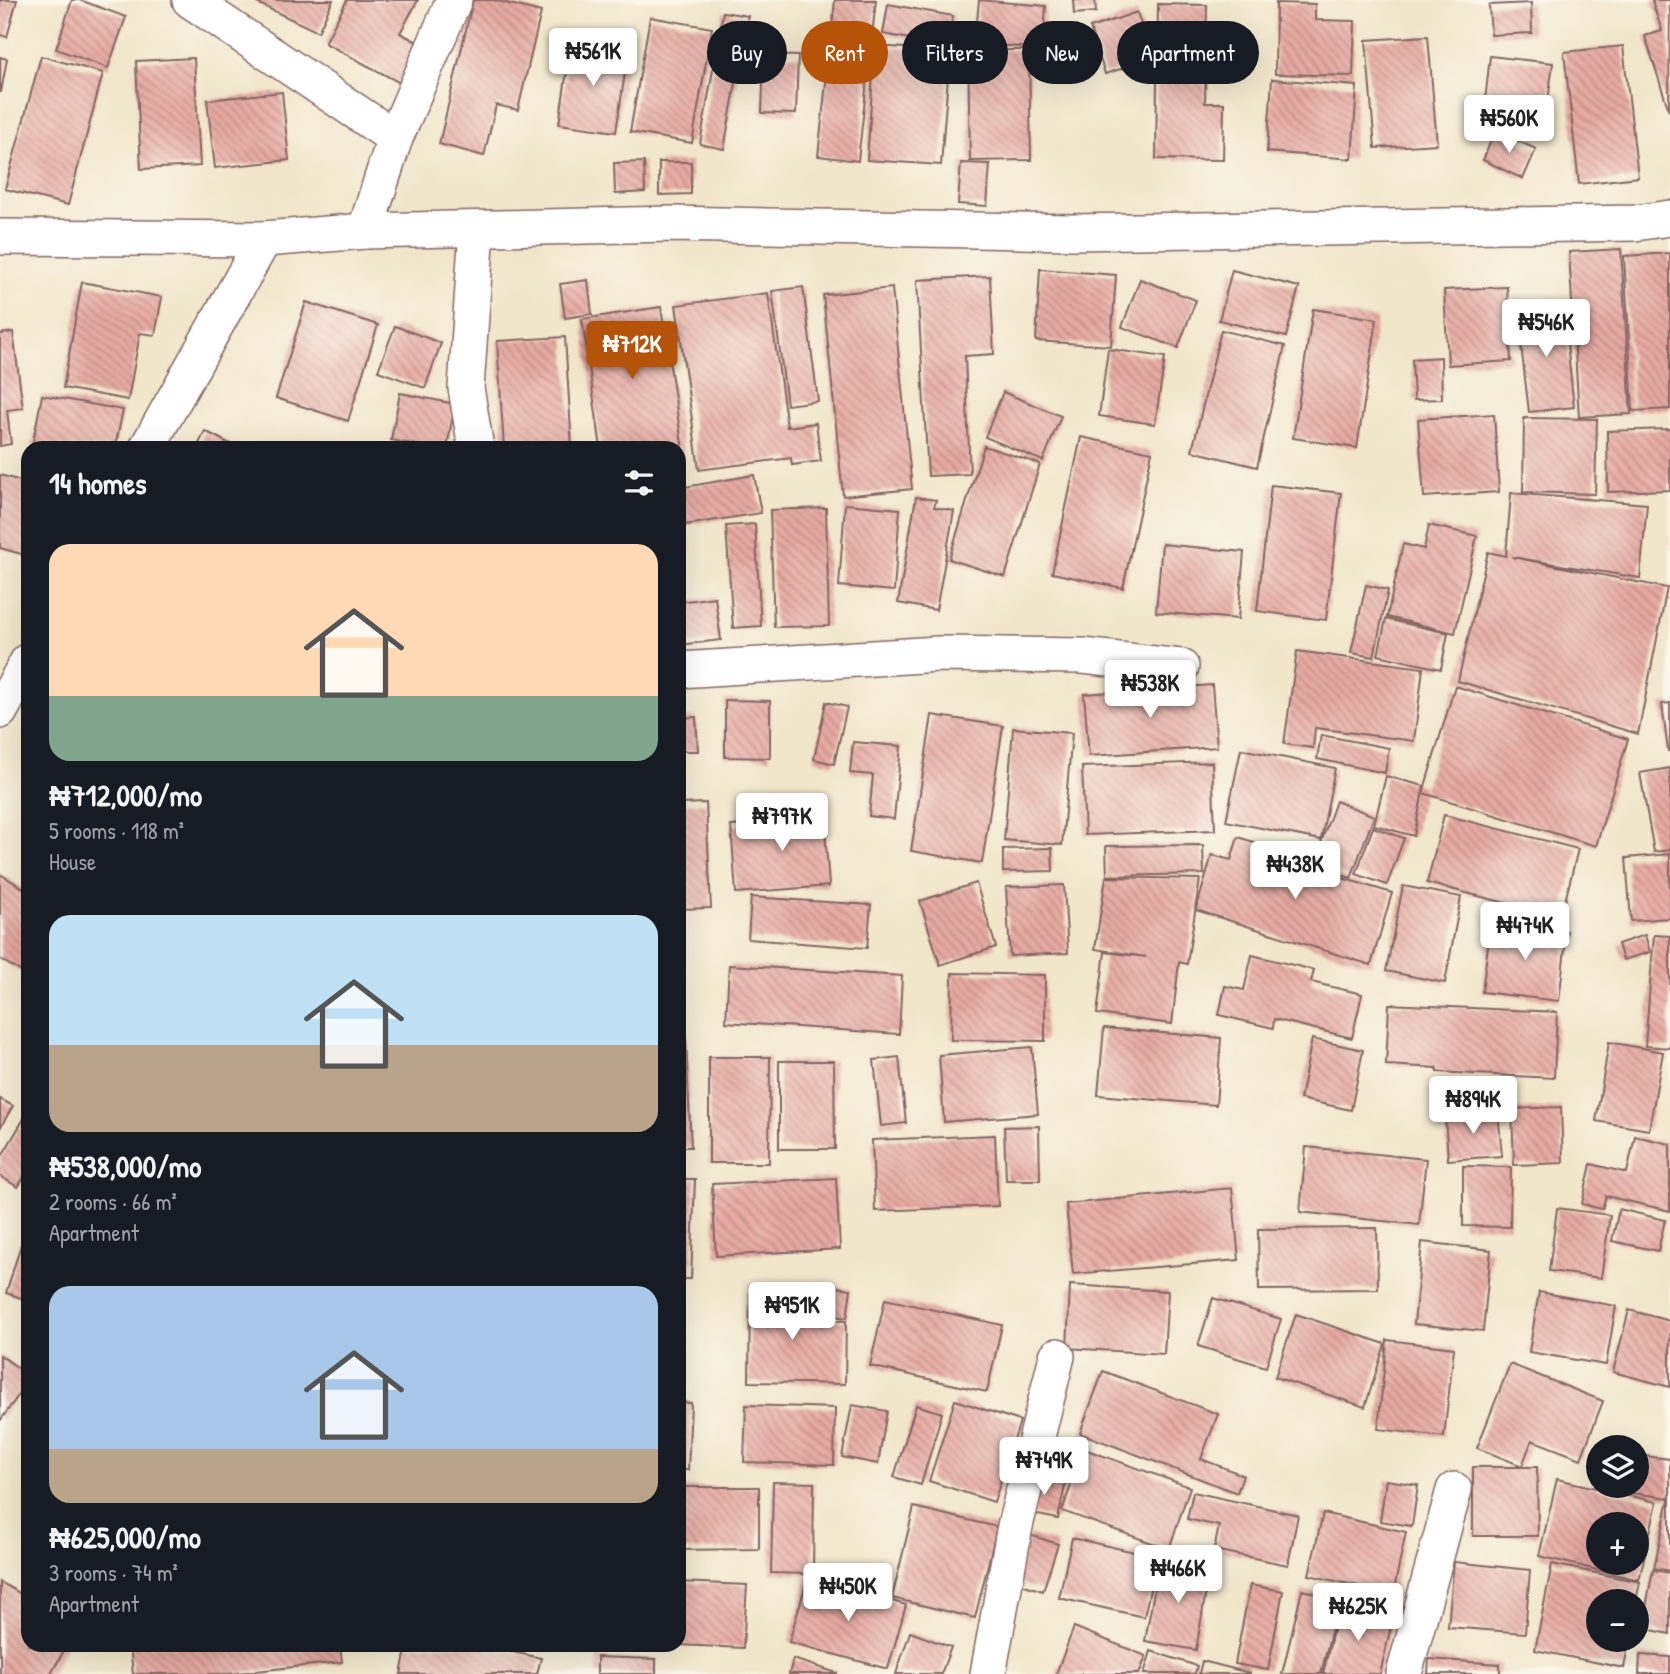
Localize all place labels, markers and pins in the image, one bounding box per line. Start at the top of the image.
pin: ₦561K [544,28,642,88]
pin: ₦560K [1460,96,1558,155]
pin: ₦546K [1497,300,1595,359]
pin: ₦712K [583,322,681,381]
pin: ₦538K [1101,660,1199,720]
pin: ₦797K [733,794,831,853]
pin: ₦438K [1246,842,1344,901]
pin: ₦474K [1476,902,1574,962]
pin: ₦894K [1424,1076,1522,1136]
pin: ₦951K [743,1282,841,1342]
pin: ₦749K [995,1438,1093,1497]
pin: ₦466K [1129,1546,1227,1605]
pin: ₦450K [799,1564,897,1623]
pin: ₦625K [1309,1584,1407,1643]

